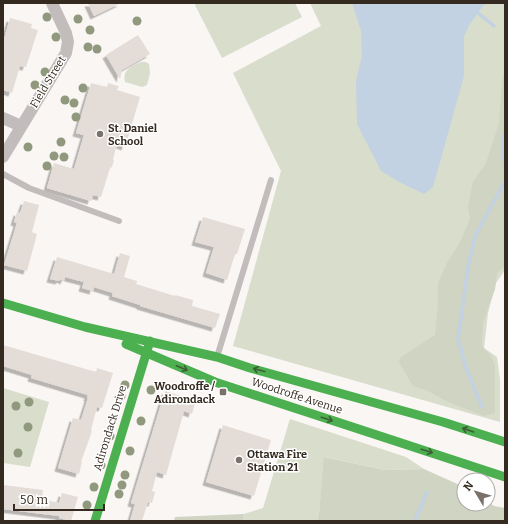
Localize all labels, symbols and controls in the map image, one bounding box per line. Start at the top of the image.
street label: Field Street [27,54,69,110]
place label: St. Daniel School [108,122,158,148]
marker: St. Daniel School [95,129,105,139]
one-way arrow [175,364,187,372]
one-way arrow [253,366,266,373]
street label: Woodroffe Avenue [250,375,344,417]
place label: Woodroffe / Adirondack [154,380,215,406]
street label: Adirondack Drive [91,384,129,472]
marker: Woodroffe / Adirondack [218,387,228,397]
one-way arrow [321,416,334,423]
one-way arrow [462,426,475,433]
place label: Ottawa Fire Station 21 [247,448,307,474]
one-way arrow [420,448,433,455]
marker: Ottawa Fire Station 21 [234,455,244,465]
north arrow [456,472,496,512]
text: N [461,478,477,494]
scale bar [14,486,104,512]
text: 50 m [20,493,49,507]

